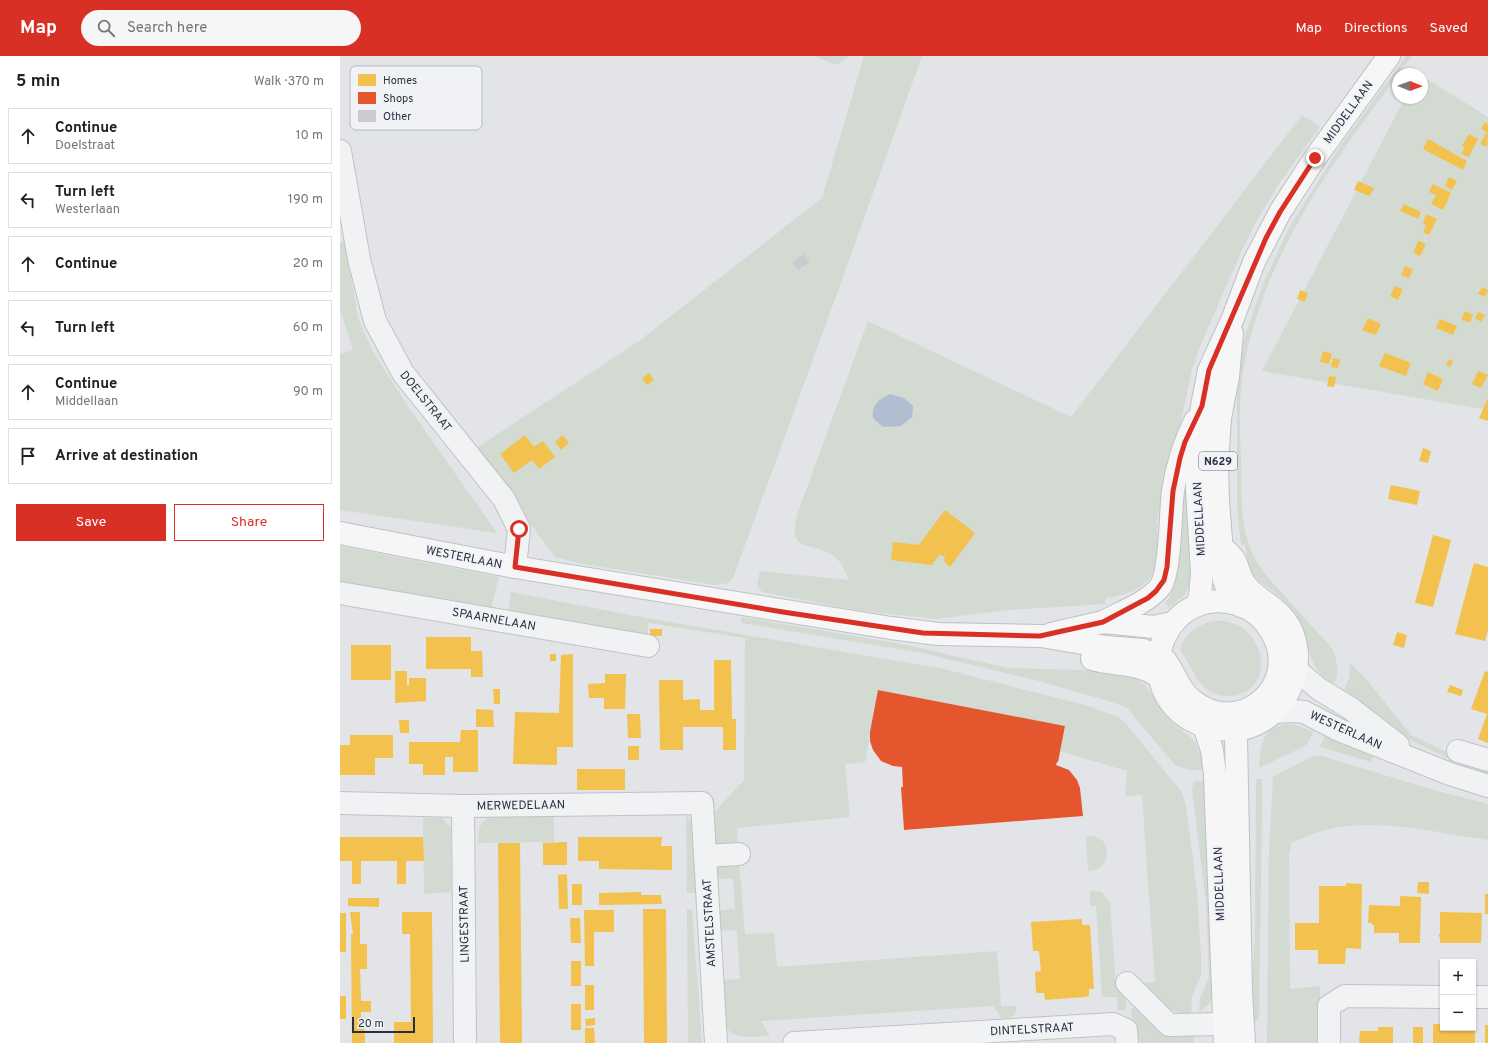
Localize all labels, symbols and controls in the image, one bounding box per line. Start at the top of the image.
search box [81,10,361,46]
text: Map [20,16,57,40]
icon: search [95,17,117,39]
text: Search here [127,19,207,38]
text: Map [1296,20,1322,37]
text: Directions [1344,20,1408,37]
text: Saved [1430,20,1468,37]
legend [350,66,482,130]
north arrow [1392,68,1428,104]
text: 5 min [16,71,60,93]
text: Walk · 370 m [254,74,324,90]
text: Homes [383,74,417,88]
street label: MIDDELLAAN [1320,78,1377,147]
text: Shops [383,92,413,106]
text: Other [383,110,412,124]
text: Continue [55,119,117,138]
icon: ahead [17,125,39,147]
text: 10 m [296,128,323,144]
text: Doelstraat [55,138,115,154]
route end [1306,149,1324,167]
text: Turn left [55,183,115,202]
icon: left [17,189,39,211]
text: 190 m [288,192,323,208]
text: Westerlaan [55,202,120,218]
icon: ahead [17,253,39,275]
text: Continue [55,255,117,274]
text: 20 m [293,256,323,272]
icon: left [17,317,39,339]
text: Turn left [55,319,115,338]
text: 60 m [293,320,323,336]
street label: DOELSTRAAT [396,368,455,435]
text: Continue [55,375,117,394]
icon: ahead [17,381,39,403]
text: 90 m [293,384,323,400]
text: Middellaan [55,394,118,410]
icon: arrive [17,445,39,467]
text: Arrive at destination [55,447,198,466]
road number: N629 [1199,452,1237,470]
street label: MIDDELLAAN [1190,481,1210,557]
button: Save [16,504,166,541]
button: Share [174,504,324,541]
route start [510,520,528,538]
street label: WESTERLAAN [424,543,503,573]
street label: SPAARNELAAN [451,605,537,635]
street label: WESTERLAAN [1307,708,1384,754]
street label: MERWEDELAAN [477,797,565,815]
street label: MIDDELLAAN [1211,846,1229,922]
street label: AMSTELSTRAAT [700,878,720,968]
street label: LINGESTRAAT [456,885,474,963]
map controls [1440,959,1476,1031]
button: + [1440,959,1476,995]
button: − [1440,995,1476,1031]
scale bar [352,1015,415,1034]
text: 20 m [358,1017,384,1031]
street label: DINTELSTRAAT [990,1020,1075,1040]

